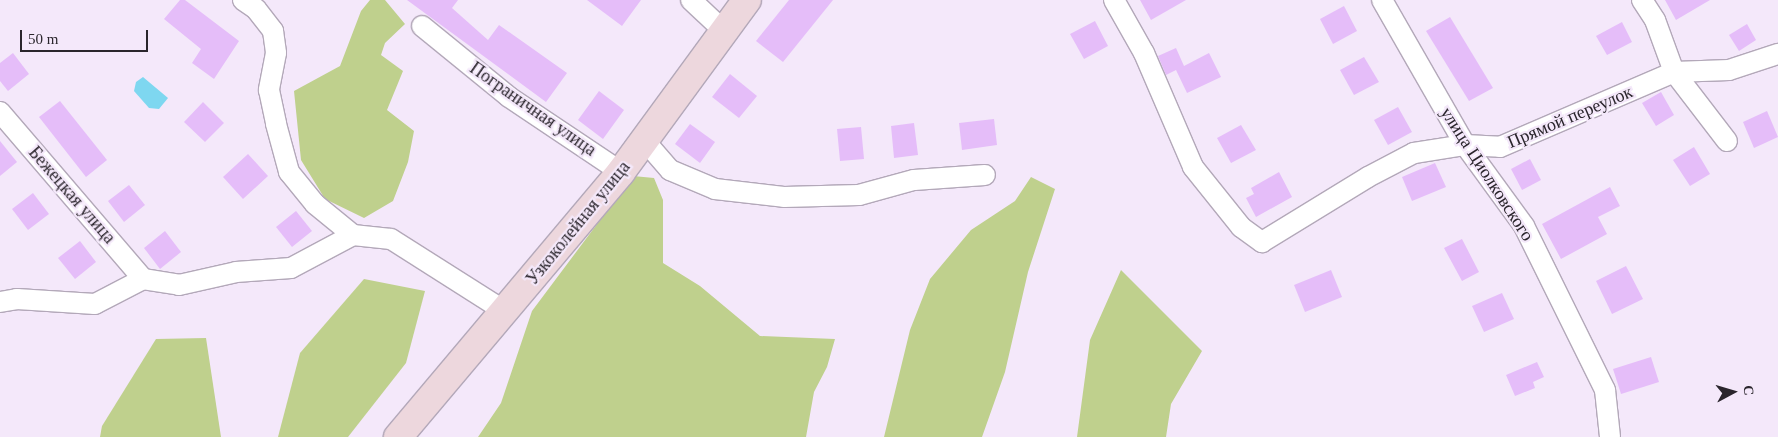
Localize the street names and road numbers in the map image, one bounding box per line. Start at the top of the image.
street label: Пограничная улица [466,57,600,161]
street label: Прямой переулок [1504,81,1636,153]
street label: улица Циолковского [1436,103,1538,245]
street label: Бежецкая улица [24,142,120,248]
street label: Узкоколейная улица [521,157,635,289]

